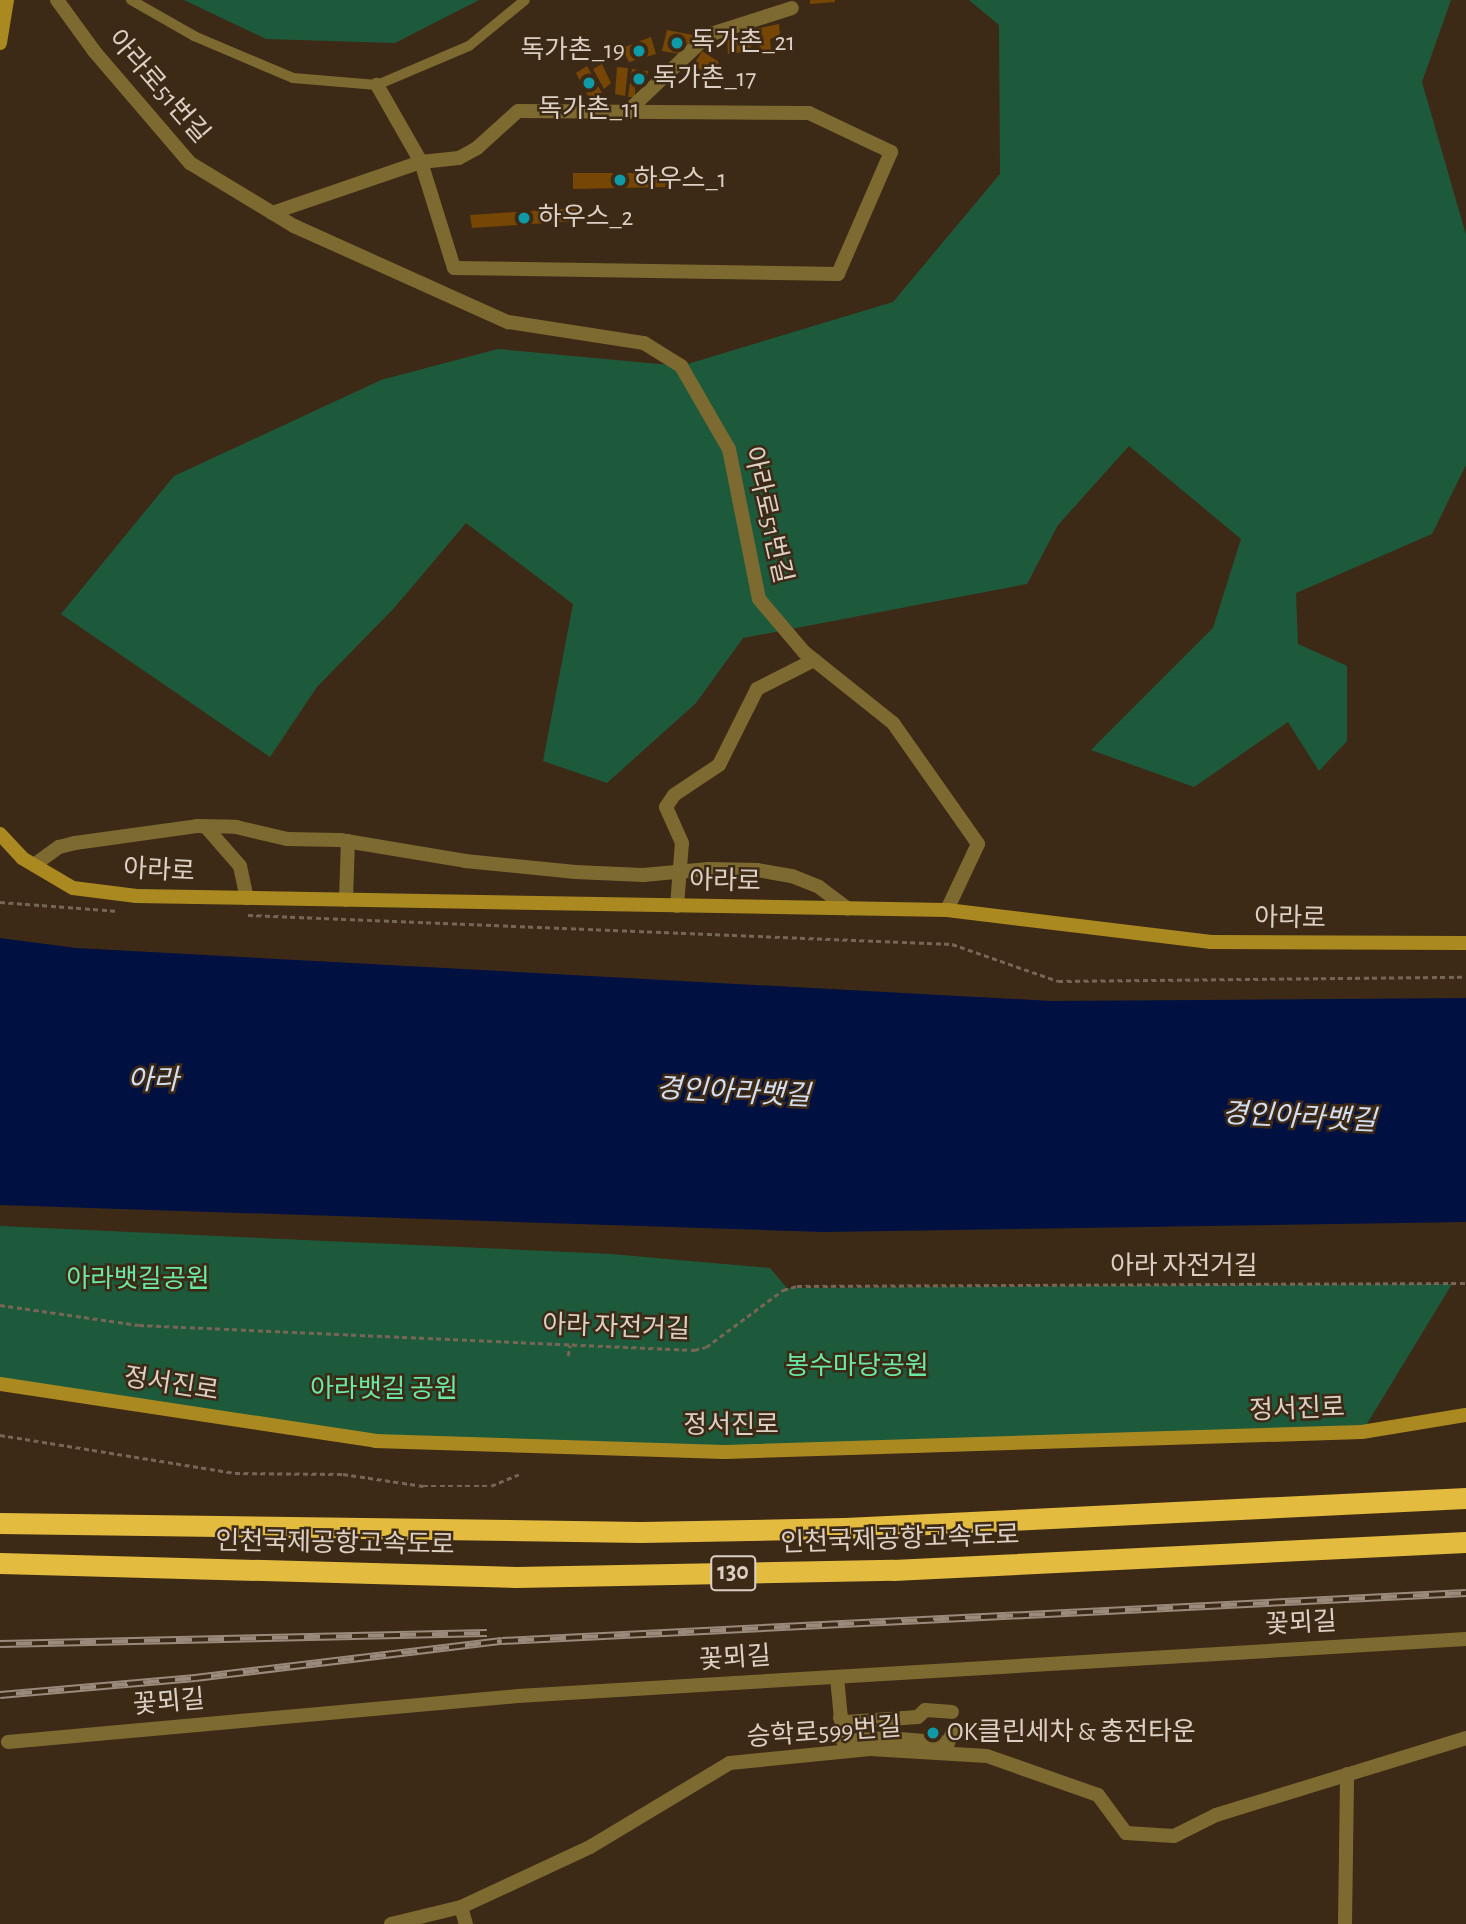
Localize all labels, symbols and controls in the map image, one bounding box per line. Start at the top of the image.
street label: 아라로51번길 [100,24,216,150]
place label: 독가촌_21 [691,27,795,59]
place label: 독가촌_19 [520,35,625,67]
marker: 독가촌_21 [669,35,685,51]
marker: 독가촌_19 [631,43,647,59]
place label: 독가촌_17 [653,63,756,95]
marker: 독가촌_17 [631,71,647,87]
marker: 독가촌_11 [581,75,597,91]
place label: 독가촌_11 [538,94,640,126]
place label: 하우스_1 [634,164,726,196]
marker: 하우스_1 [612,172,628,188]
place label: 하우스_2 [538,202,633,234]
marker: 하우스_2 [516,210,532,226]
street label: 아라로51번길 [736,444,798,586]
street label: 아라로 [122,854,196,888]
street label: 아라로 [689,866,761,898]
street label: 아라로 [1254,903,1326,935]
water label: 아라 [127,1064,179,1098]
water label: 경인아라뱃길 [655,1072,811,1114]
water label: 경인아라뱃길 [1221,1097,1377,1139]
street label: 아라 자전거길 [1110,1251,1258,1283]
park label: 아라뱃길공원 [66,1264,210,1296]
street label: 아라 자전거길 [542,1310,690,1346]
park label: 봉수마당공원 [785,1351,929,1383]
street label: 정서진로 [121,1362,221,1408]
park label: 아라뱃길 공원 [310,1374,458,1406]
street label: 정서진로 [1249,1393,1345,1427]
street label: 정서진로 [683,1410,779,1442]
street label: 인천국제공항고속도로 [780,1520,1020,1560]
street label: 인천국제공항고속도로 [215,1526,455,1562]
road number: 130 [710,1553,756,1594]
street label: 꽃뫼길 [1264,1607,1338,1641]
street label: 꽃뫼길 [698,1641,772,1677]
street label: 꽃뫼길 [132,1684,206,1722]
street label: 승학로599번길 [746,1712,902,1754]
place label: OK클린세차 & 충전타운 [947,1717,1196,1749]
marker: OK클린세차 & 충전타운 [925,1725,941,1741]

